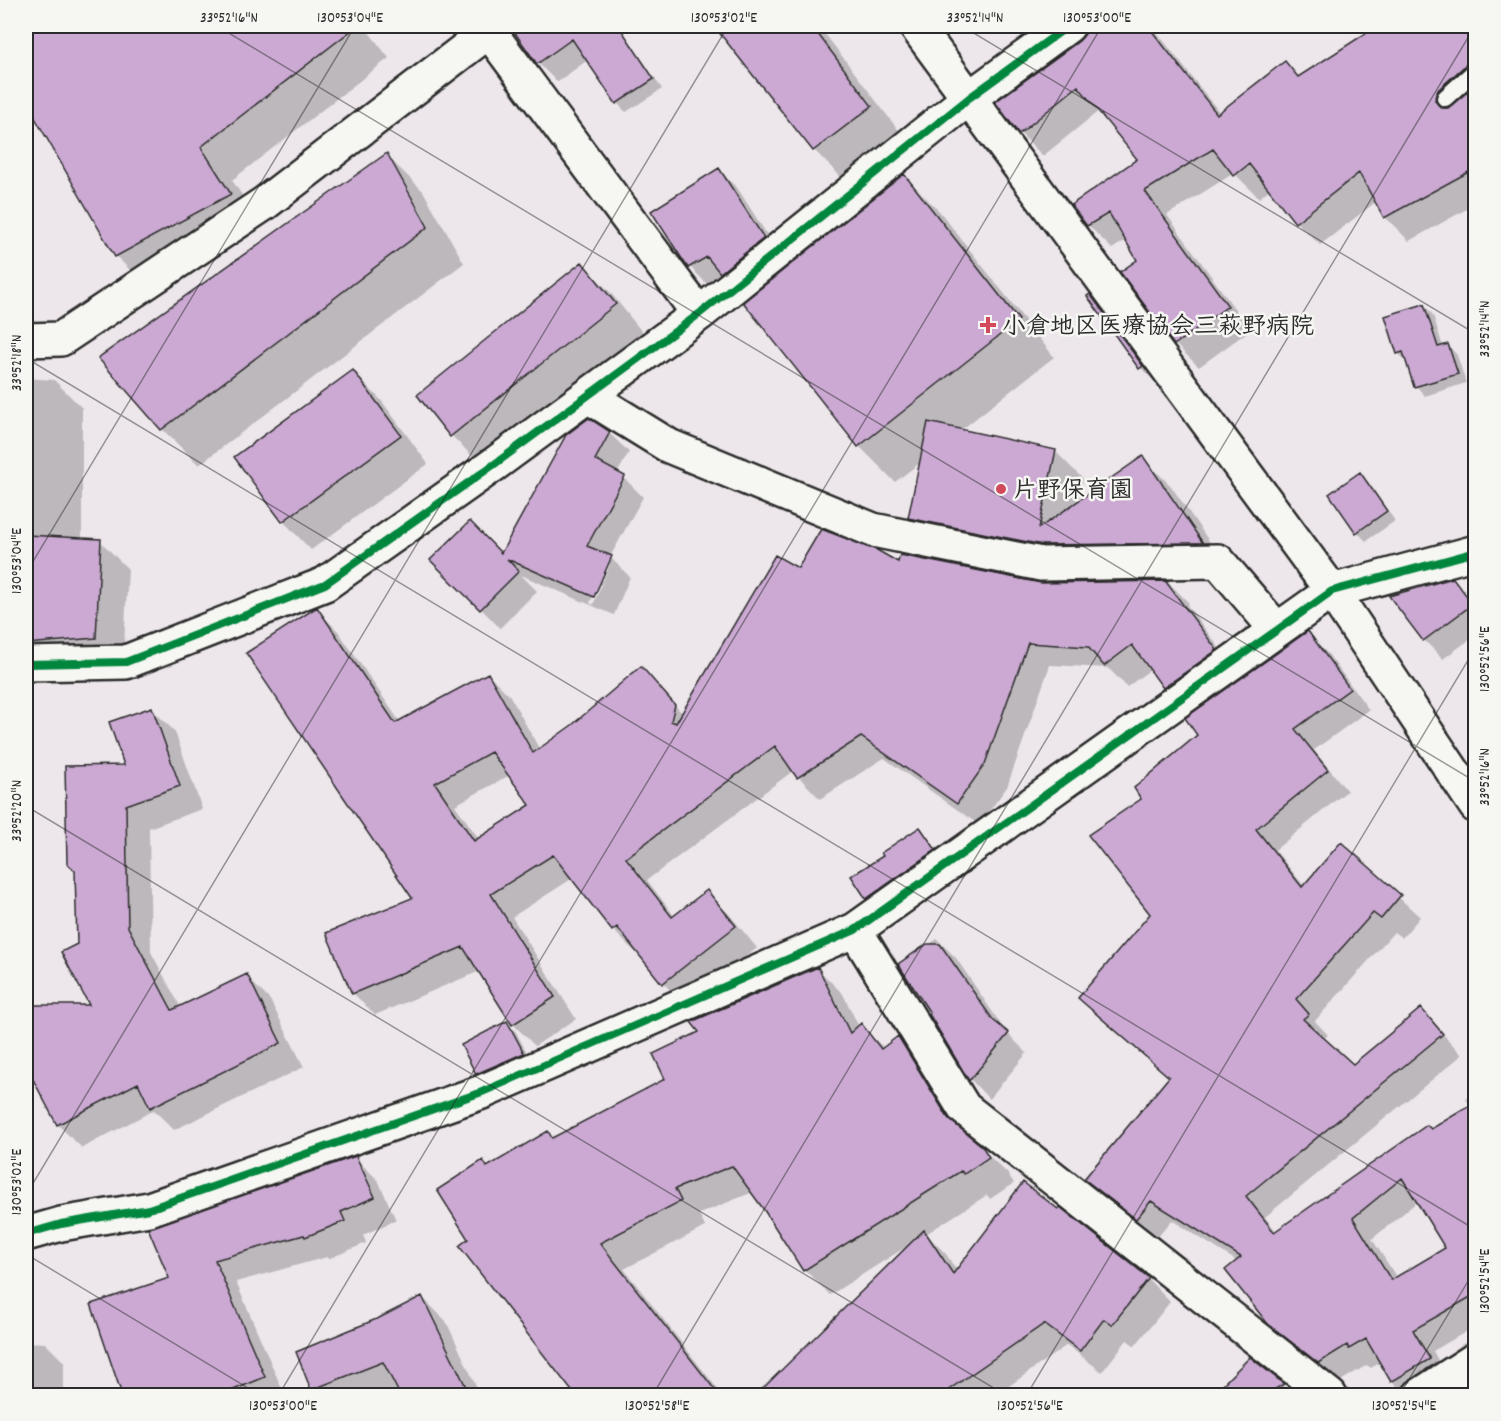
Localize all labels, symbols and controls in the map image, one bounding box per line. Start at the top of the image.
text: 33°52'16"N [200,8,258,30]
text: 130°53'04"E [317,8,383,30]
text: 130°53'02"E [691,8,757,30]
text: 33°52'14"N [947,8,1003,30]
text: 130°53'00"E [1063,8,1131,30]
text: 33°52'14"N [1475,301,1497,357]
place label: 小倉地区医療協会三萩野病院 [1002,311,1314,345]
marker: 小倉地区医療協会三萩野病院 [979,316,997,334]
text: 33°52'18"N [7,335,29,391]
place label: 片野保育園 [1013,475,1133,509]
marker: 片野保育園 [994,482,1008,496]
text: 130°53'04"E [7,528,29,594]
text: 130°52'56"E [1475,626,1497,692]
text: 33°52'16"N [1475,748,1497,806]
text: 33°52'20"N [7,780,29,842]
text: 130°53'02"E [7,1149,29,1215]
text: 130°52'54"E [1475,1248,1497,1313]
text: 130°53'00"E [249,1396,317,1418]
text: 130°52'58"E [625,1396,689,1418]
text: 130°52'56"E [997,1396,1063,1418]
text: 130°52'54"E [1372,1396,1437,1418]

